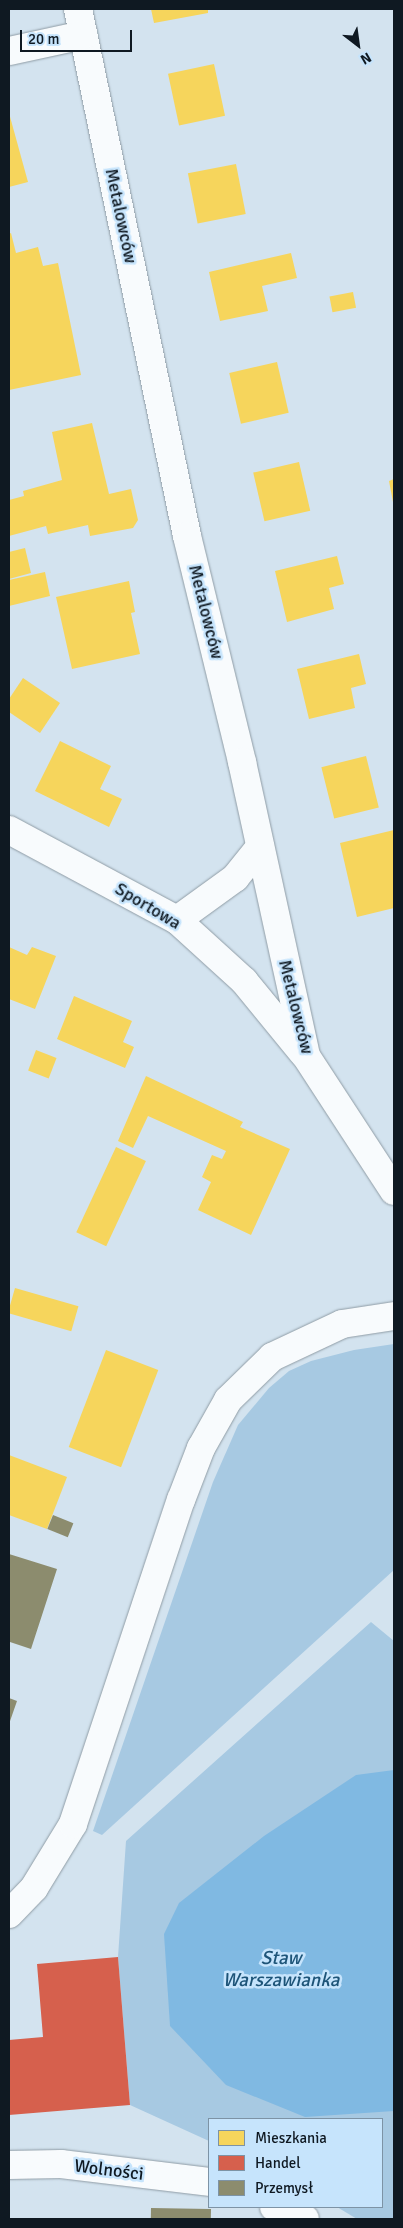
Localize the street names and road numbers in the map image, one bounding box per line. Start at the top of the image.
street label: Metalowców [100,167,142,265]
street label: Metalowców [184,563,228,661]
street label: Sportowa [111,878,185,934]
street label: Metalowców [274,958,318,1056]
street label: Wolności [73,2155,145,2185]

